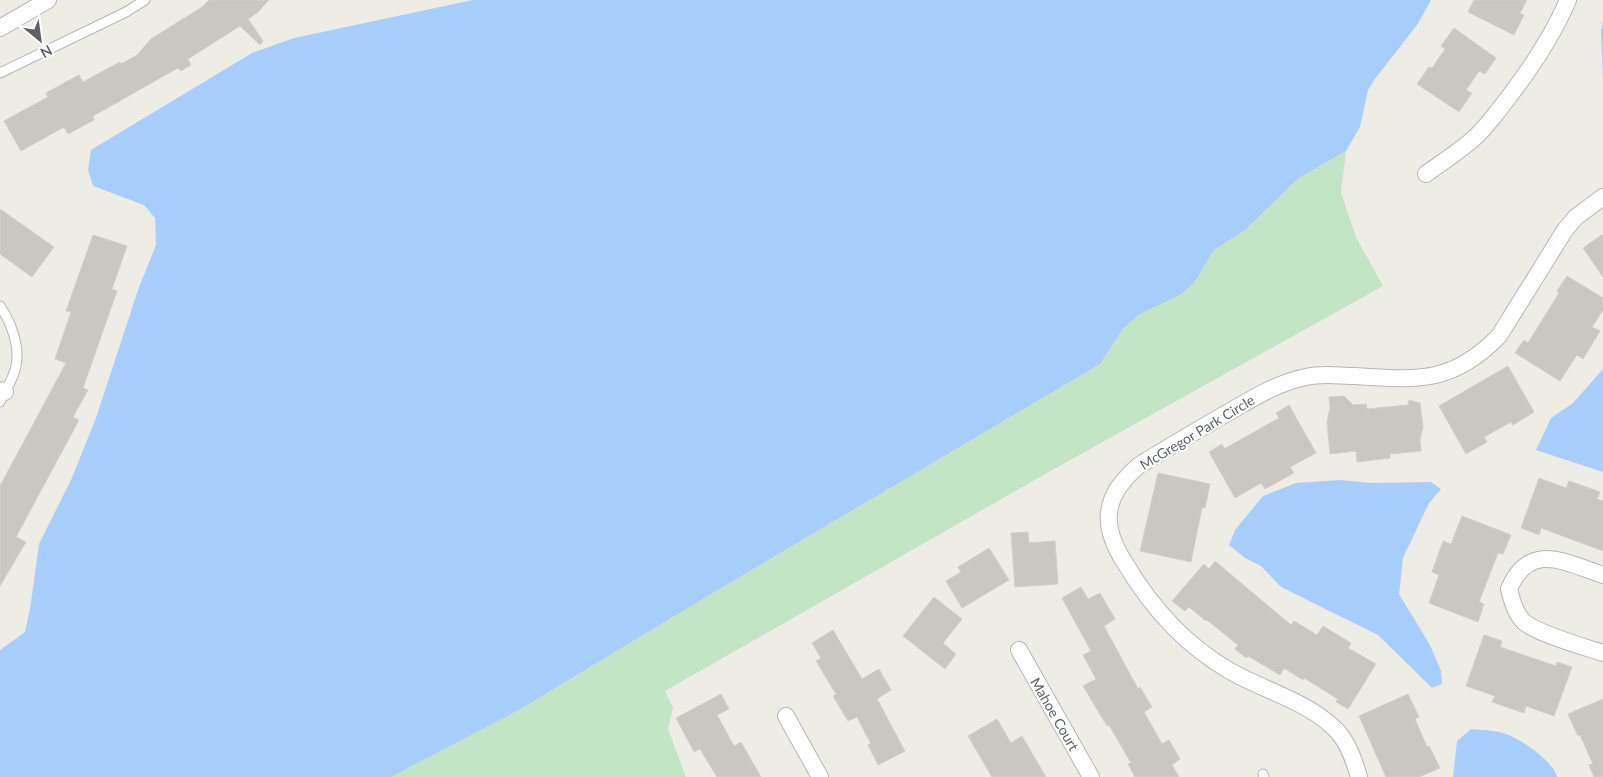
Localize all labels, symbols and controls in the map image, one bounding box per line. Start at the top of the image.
north arrow [15,15,65,65]
text: N [38,42,55,62]
street label: McGregor Park Circle [1136,391,1258,473]
street label: Mahoe Court [1027,674,1083,754]

